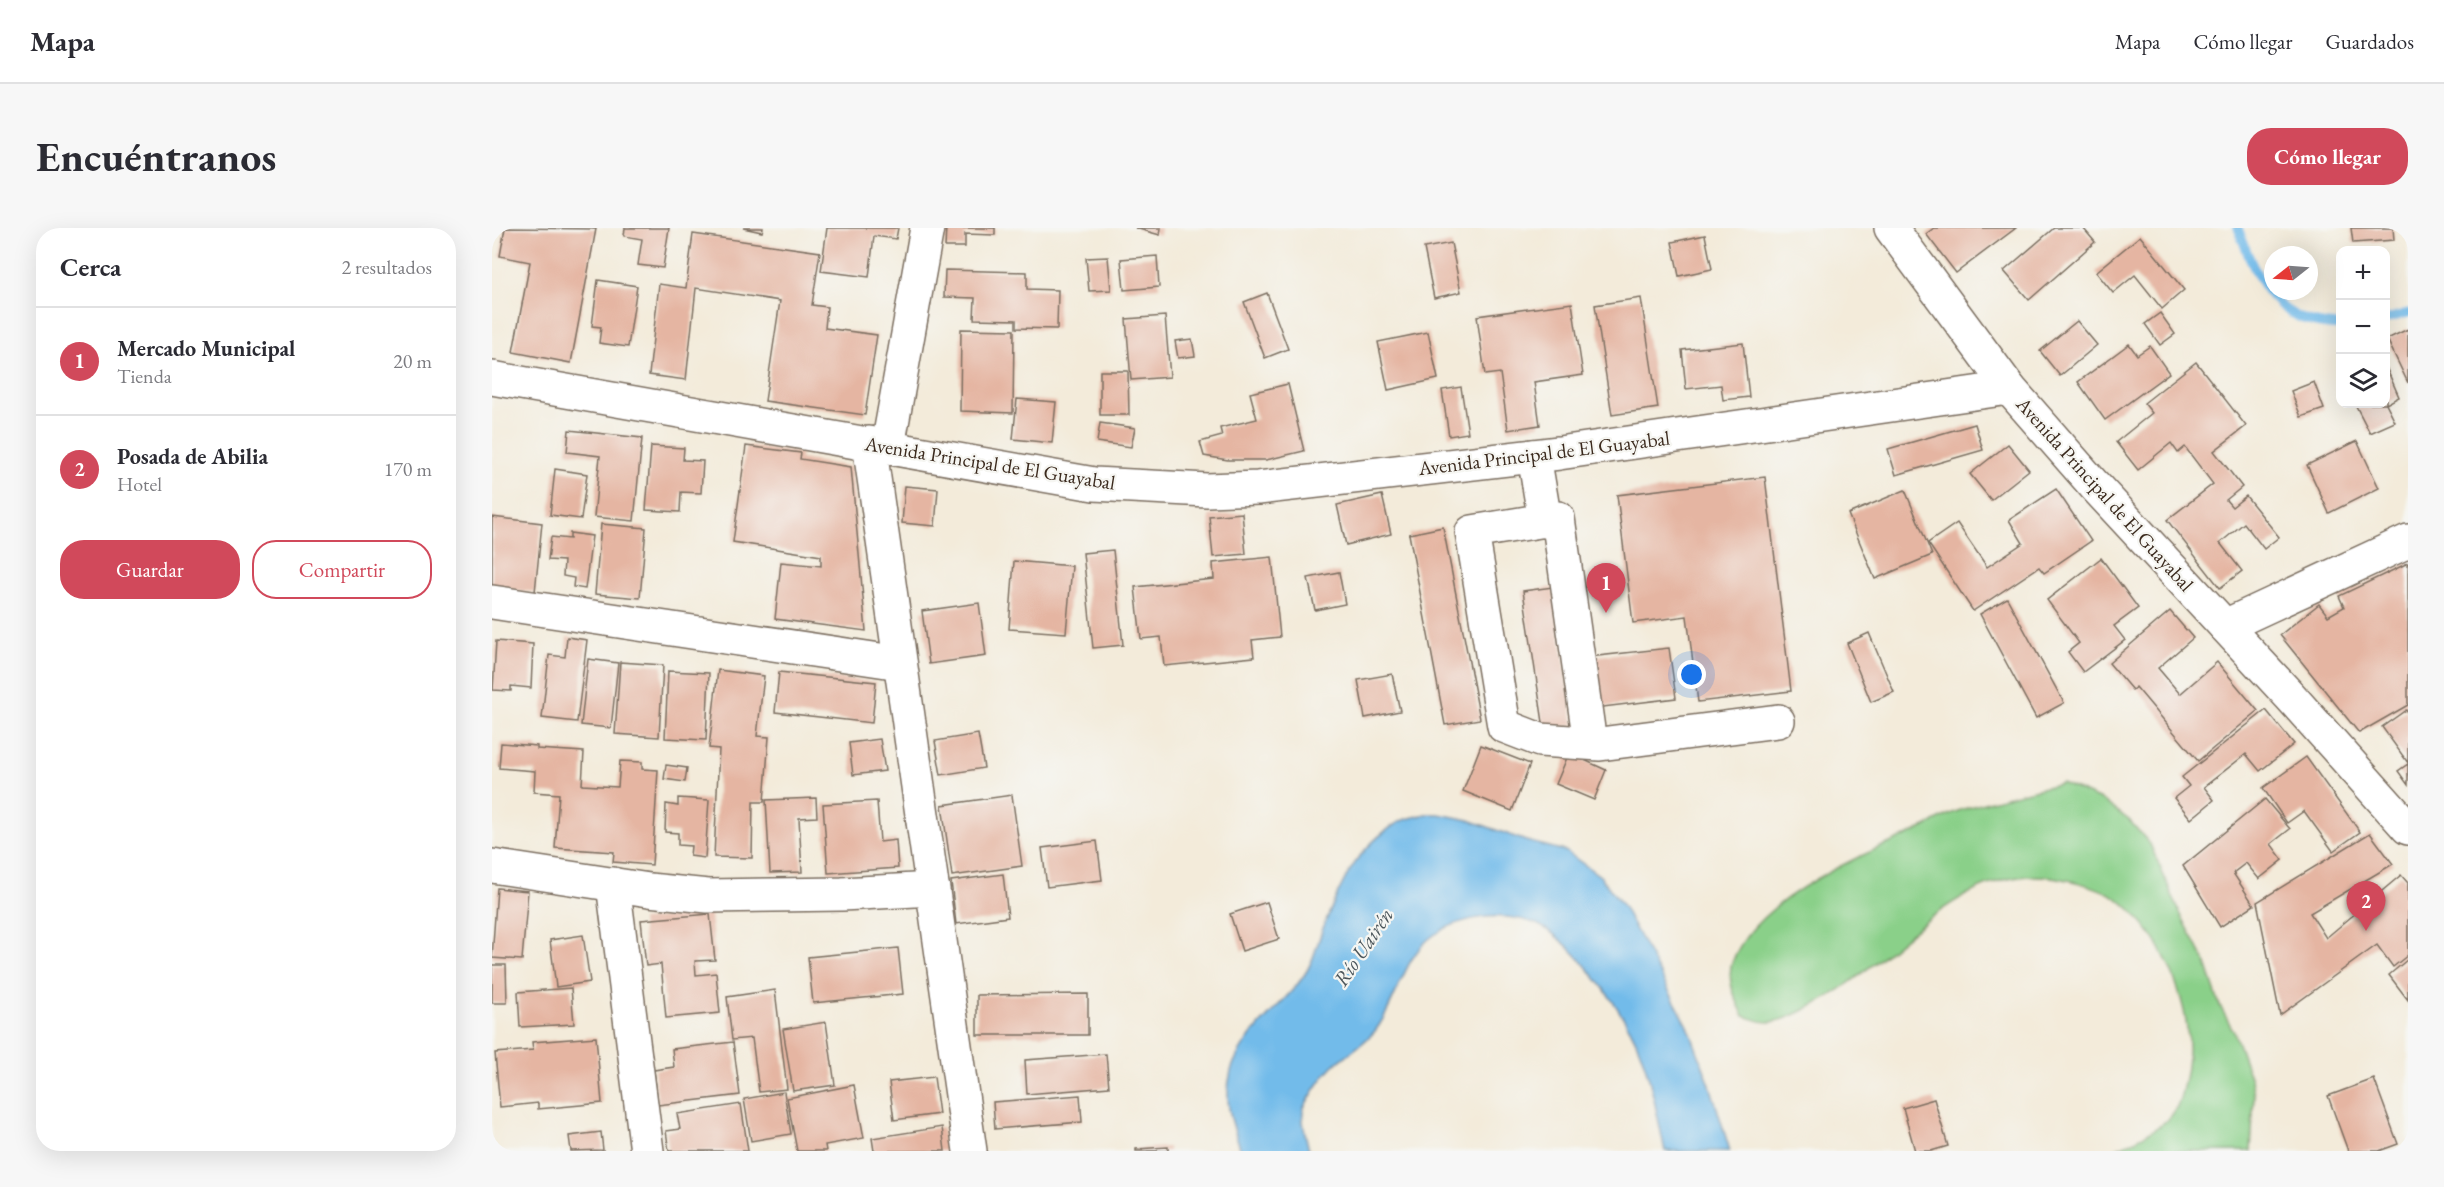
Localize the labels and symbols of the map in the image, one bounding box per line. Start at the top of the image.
north arrow [2264,246,2318,300]
street label: Avenida Principal de El Guayabal [2010,391,2199,597]
street label: Avenida Principal de El Guayabal [1416,425,1671,481]
street label: Avenida Principal de El Guayabal [862,430,1117,496]
pin: 1 [1586,564,1626,613]
your location [1677,660,1706,689]
pin: 2 [2346,882,2386,931]
water label: Río Uairén [1327,903,1399,991]

